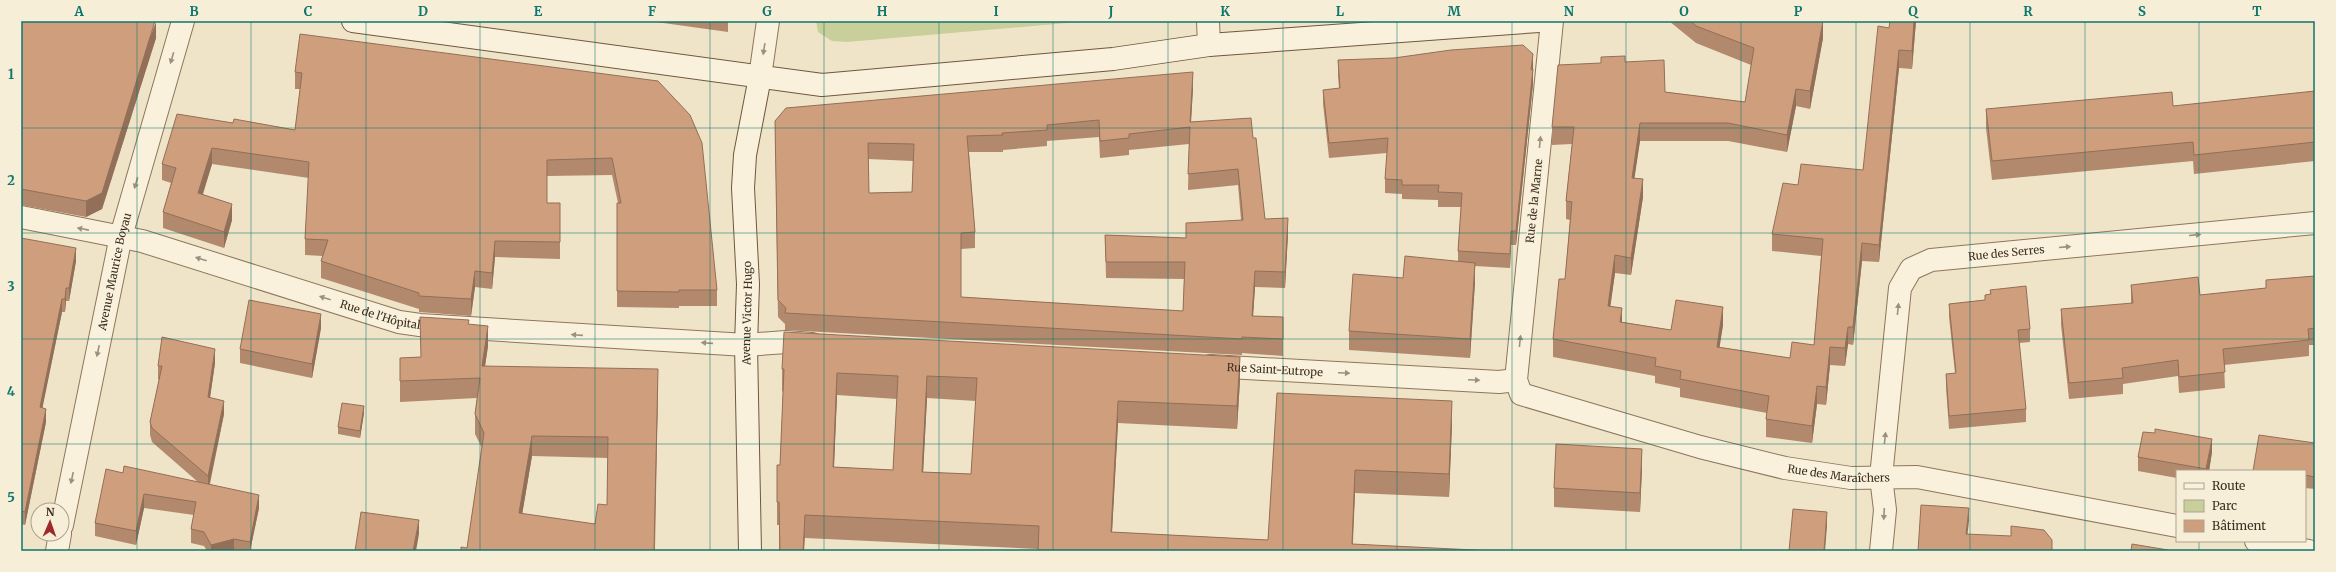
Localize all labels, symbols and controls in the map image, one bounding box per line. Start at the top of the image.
text: A [73,3,84,20]
text: B [189,3,199,20]
text: C [304,3,313,20]
text: D [418,3,428,20]
text: E [534,3,543,20]
text: F [648,3,656,20]
text: G [762,3,772,20]
text: H [877,3,888,20]
text: I [993,3,999,20]
text: J [1107,3,1114,20]
text: K [1220,3,1230,20]
text: L [1336,3,1345,20]
text: M [1447,3,1461,20]
text: N [1564,3,1575,20]
text: O [1679,3,1689,20]
text: P [1794,3,1803,20]
text: Q [1908,3,1919,20]
text: R [2023,3,2033,20]
text: S [2138,3,2146,20]
text: T [2252,3,2262,20]
one-way arrow [761,43,767,55]
one-way arrow [169,53,175,65]
text: 1 [8,66,14,83]
one-way arrow [1537,136,1543,148]
street label: Rue de la Marne [1523,158,1545,244]
text: 2 [7,172,15,189]
one-way arrow [133,177,139,189]
street label: Avenue Maurice Boyau [95,211,134,332]
one-way arrow [77,226,89,232]
one-way arrow [2189,231,2201,238]
street label: Rue des Serres [1968,242,2045,263]
one-way arrow [2059,244,2072,250]
one-way arrow [195,256,207,262]
street label: Avenue Victor Hugo [739,260,755,366]
text: 3 [7,278,15,295]
one-way arrow [319,295,331,301]
street label: Rue de l'Hôpital [338,297,422,332]
one-way arrow [1895,303,1901,315]
one-way arrow [571,331,583,338]
one-way arrow [1517,335,1524,347]
one-way arrow [701,339,713,346]
one-way arrow [94,345,100,357]
street label: Rue Saint-Eutrope [1226,360,1324,379]
one-way arrow [1338,370,1350,377]
one-way arrow [1468,377,1480,384]
text: 4 [7,383,16,400]
one-way arrow [1882,432,1888,444]
street label: Rue des Maraîchers [1786,461,1890,485]
legend [2176,470,2306,542]
one-way arrow [68,472,74,484]
text: Route [2212,478,2245,493]
text: 5 [7,489,15,506]
text: Parc [2212,498,2237,513]
north arrow [30,502,70,542]
text: N [46,505,55,519]
one-way arrow [1881,508,1888,520]
text: Bâtiment [2212,518,2266,533]

